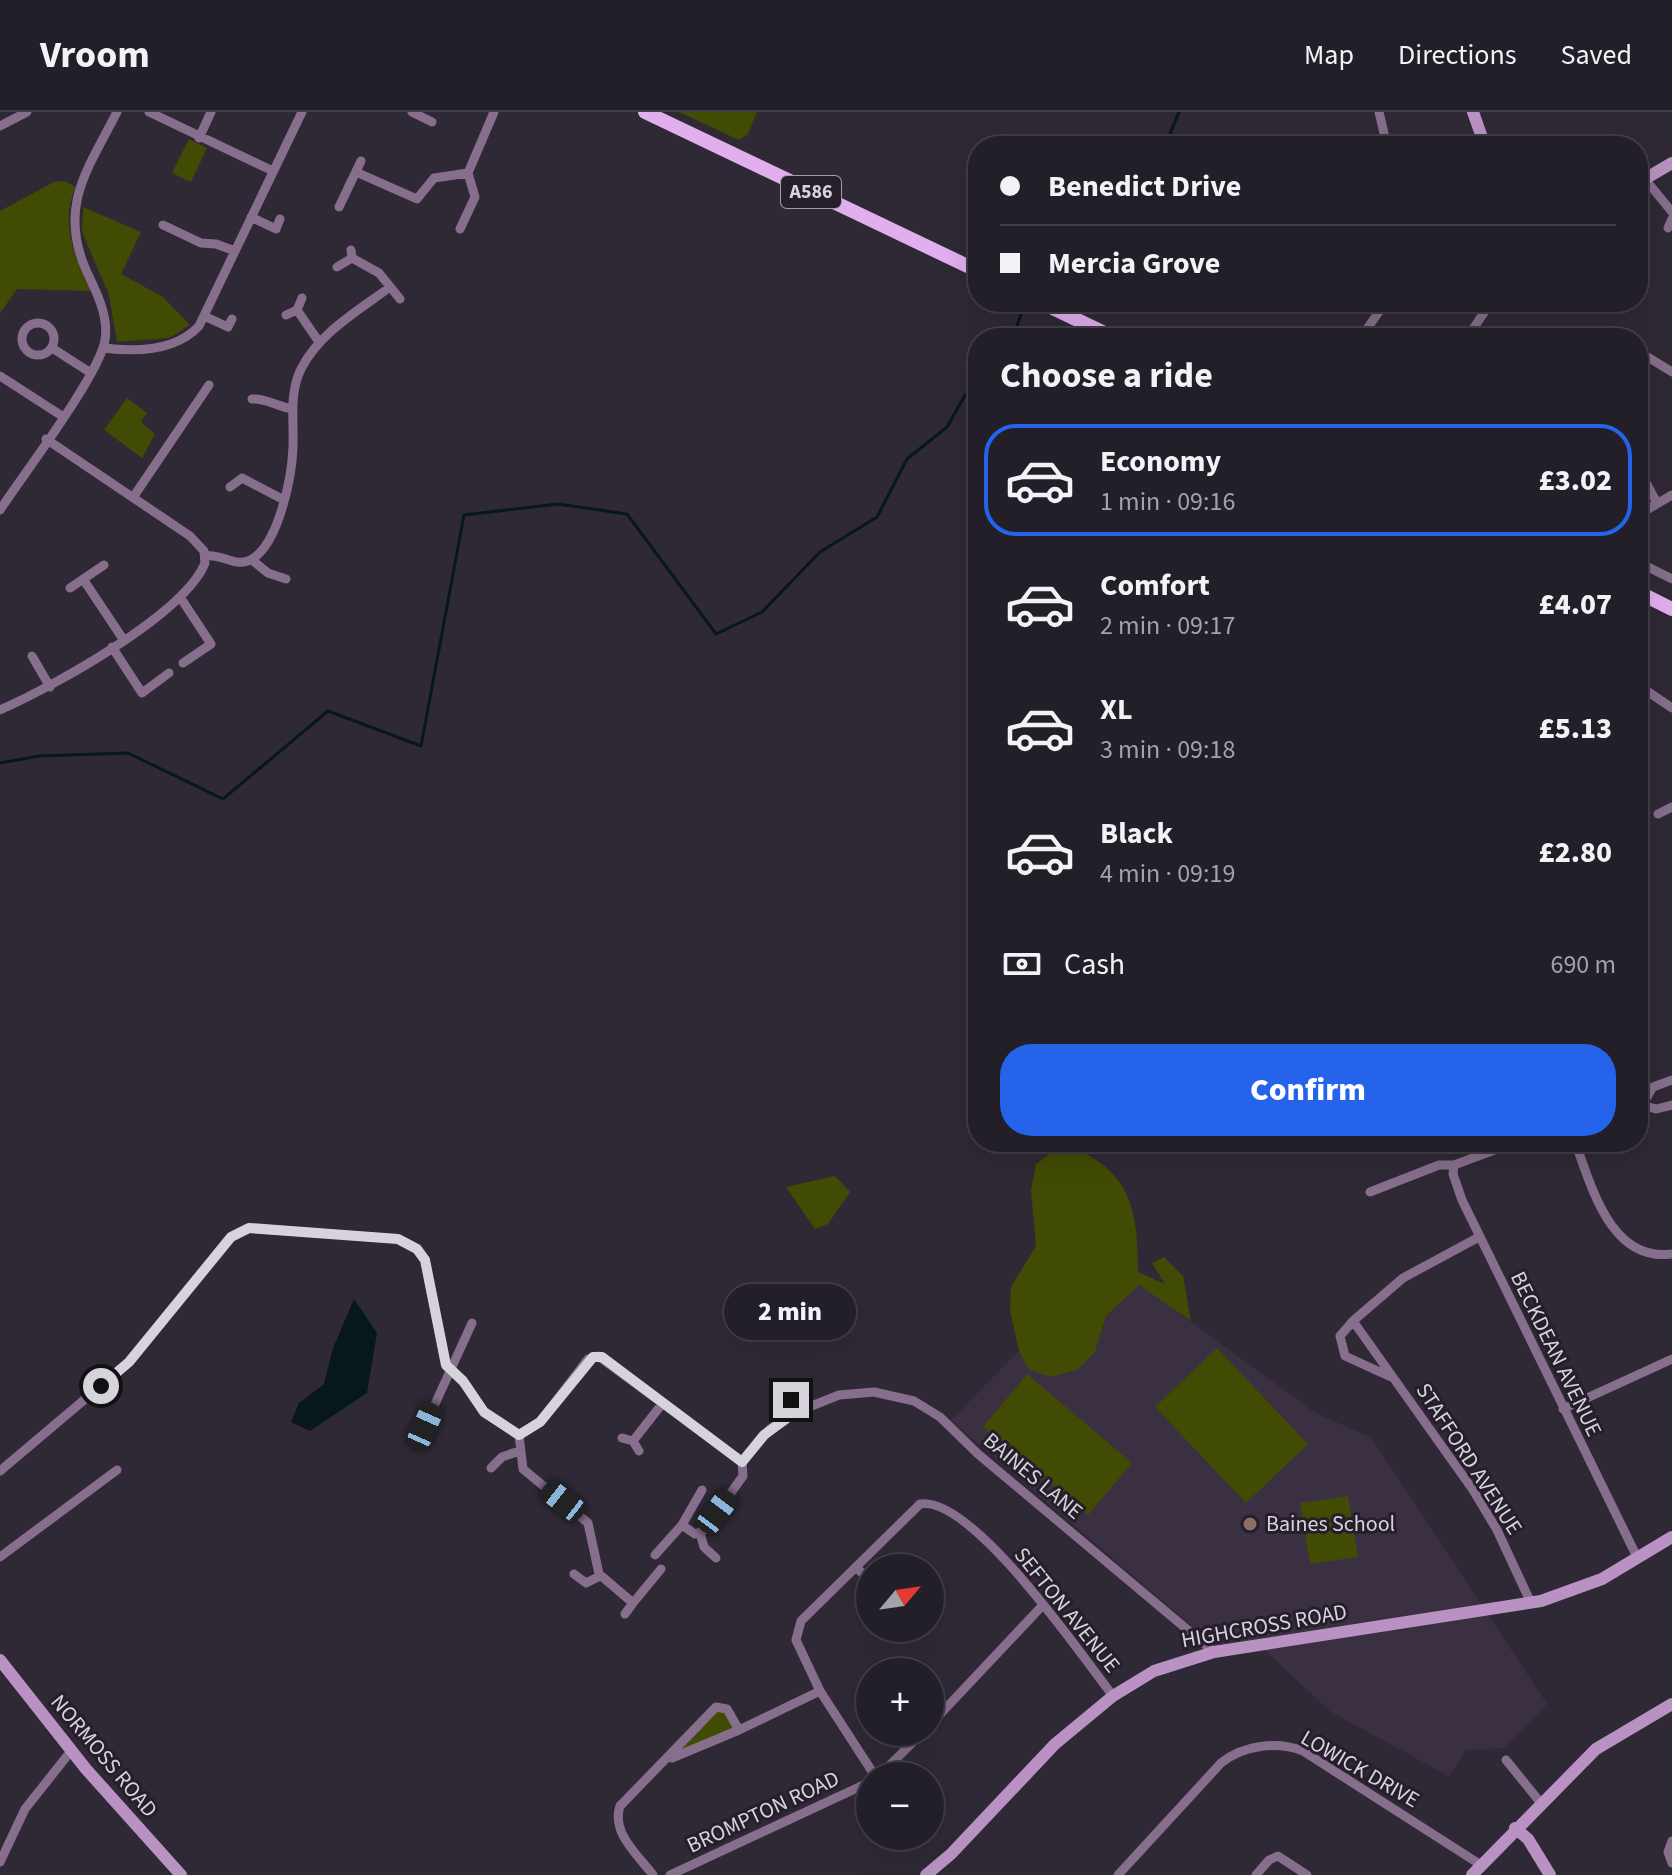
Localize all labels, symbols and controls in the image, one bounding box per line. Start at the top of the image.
text: Vroom [40,28,150,82]
text: Map [1304,35,1354,75]
text: Directions [1398,35,1517,75]
text: Saved [1561,35,1632,75]
text: Benedict Drive [1048,165,1241,208]
road number: A586 [781,176,841,208]
text: Mercia Grove [1048,242,1220,285]
text: Choose a ride [1000,350,1213,401]
text: Economy [1100,440,1221,483]
icon: car [1004,444,1076,516]
text: £3.02 [1539,459,1612,502]
text: 1 min · 09:16 [1100,483,1235,520]
text: Comfort [1100,564,1210,607]
icon: car [1004,568,1076,640]
text: £4.07 [1539,583,1612,626]
text: 2 min · 09:17 [1100,607,1235,644]
text: XL [1100,688,1133,731]
icon: car [1004,692,1076,764]
text: £5.13 [1539,707,1612,750]
text: 3 min · 09:18 [1100,731,1235,768]
text: Black [1100,812,1173,855]
icon: car [1004,816,1076,888]
text: £2.80 [1539,831,1612,874]
text: 4 min · 09:19 [1100,855,1235,892]
icon: cash [1000,942,1044,986]
text: Cash [1064,943,1125,986]
text: 690 m [1550,946,1616,983]
button: Confirm [1000,1044,1616,1136]
street label: BECKDEAN AVENUE [1502,1266,1610,1442]
callout: 2 min [725,1284,857,1340]
text: 2 min [758,1293,822,1330]
route start [83,1368,119,1404]
street label: STAFFORD AVENUE [1408,1377,1530,1541]
route end [773,1382,809,1418]
car [404,1399,446,1453]
street label: BAINES LANE [976,1425,1090,1527]
car [537,1477,589,1525]
car [693,1486,741,1538]
place label: Baines School [1266,1508,1395,1540]
marker: Baines School [1241,1515,1259,1533]
street label: SEFTON AVENUE [1006,1540,1128,1680]
north arrow [856,1554,944,1642]
map controls [856,1554,944,1850]
street label: HIGHCROSS ROAD [1179,1596,1349,1656]
button: + [856,1658,944,1746]
street label: NORMOSS ROAD [43,1688,165,1824]
street label: LOWICK DRIVE [1295,1722,1425,1816]
button: − [856,1762,944,1850]
street label: BROMPTON ROAD [682,1763,844,1861]

